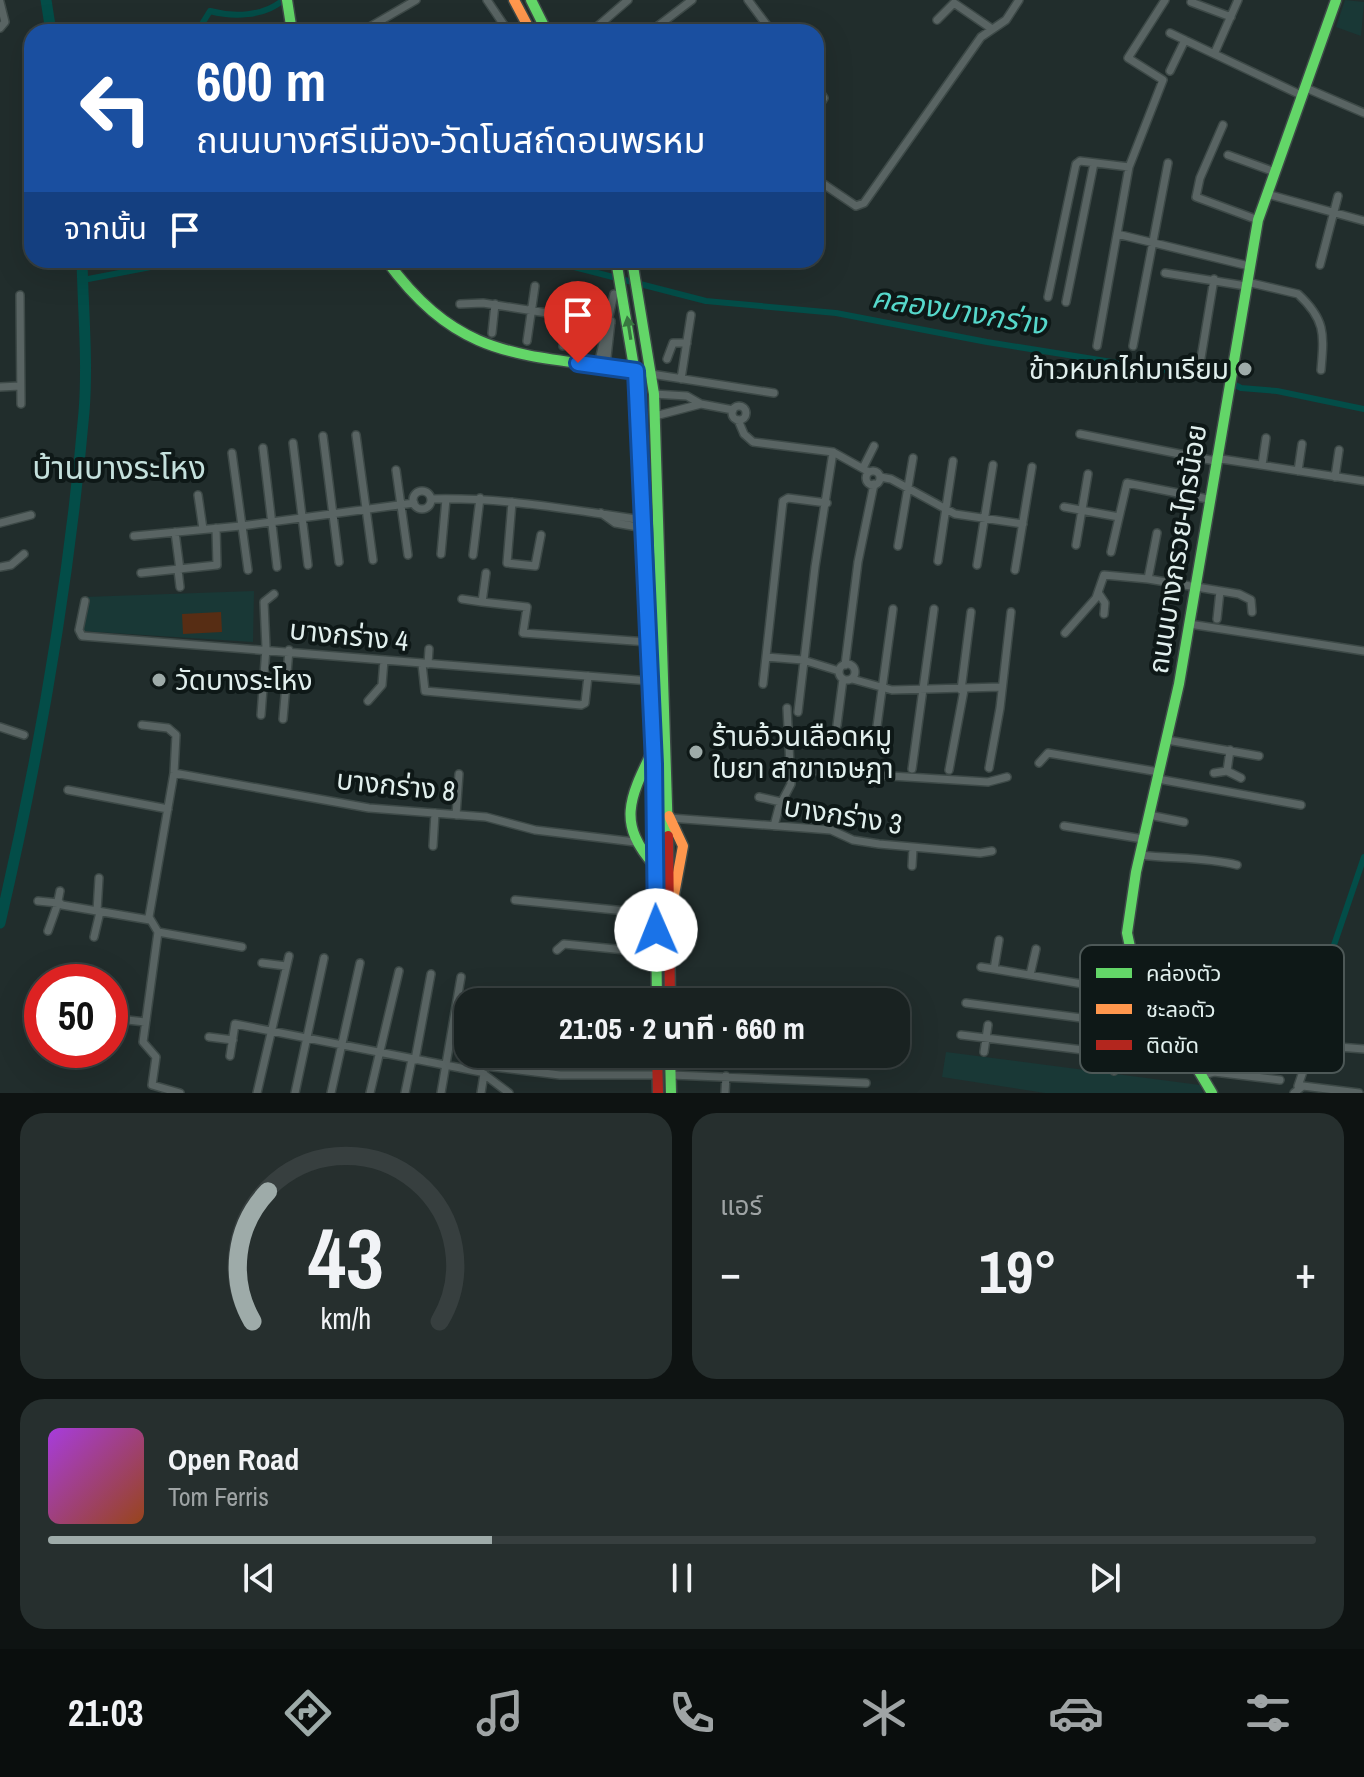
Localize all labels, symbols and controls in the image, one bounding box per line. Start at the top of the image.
text: 600 m [196,43,326,118]
icon: left [64,56,168,160]
text: ถนนบางศรีเมือง-วัดโบสถ์ดอนพรหม [196,116,706,164]
text: จากนั้น [64,208,147,248]
icon: arrive [163,208,207,252]
water label: คลองบางกร่าง [869,276,1051,344]
pin [544,281,612,363]
icon: arrive [556,293,600,337]
one-way arrow [623,316,635,341]
place label: ข้าวหมกไก่มาเรียม [1029,350,1229,388]
marker: ข้าวหมกไก่มาเรียม [1236,360,1254,378]
street label: ถนนบางกรวย-ไทรน้อย [1139,422,1215,676]
district label: บ้านบางระโหง [32,446,206,489]
street label: บางกร่าง 4 [288,610,411,660]
place label: วัดบางระโหง [175,661,313,699]
marker: วัดบางระโหง [150,671,168,689]
place label: ร้านอ้วนเลือดหมู ใบยา สาขาเจษฎา [712,717,894,787]
marker: ร้านอ้วนเลือดหมู ใบยา สาขาเจษฎา [687,743,705,761]
street label: บางกร่าง 8 [335,760,457,810]
street label: บางกร่าง 3 [781,787,905,843]
position arrow [614,888,698,972]
legend [1080,945,1344,1073]
text: คล่องตัว [1146,958,1221,988]
speed limit sign: 50 [24,964,128,1068]
text: ชะลอตัว [1146,994,1216,1024]
text: 21:05 · 2 นาที · 660 m [559,1008,805,1048]
text: ติดขัด [1146,1030,1199,1060]
text: แอร์ [720,1188,762,1223]
text: 43 [308,1202,384,1314]
text: 19° [979,1231,1057,1312]
text: − [720,1242,741,1302]
text: + [1295,1242,1316,1302]
text: km/h [321,1299,371,1338]
text: Open Road [168,1439,299,1479]
text: Tom Ferris [168,1479,269,1514]
icon: previous [237,1556,281,1600]
icon: pause [660,1556,704,1600]
icon: next [1083,1556,1127,1600]
icon: directions [280,1685,336,1741]
icon: music [472,1685,528,1741]
icon: phone [664,1685,720,1741]
icon: climate [856,1685,912,1741]
icon: car [1048,1685,1104,1741]
icon: filters [1240,1685,1296,1741]
text: 21:03 [68,1689,144,1737]

